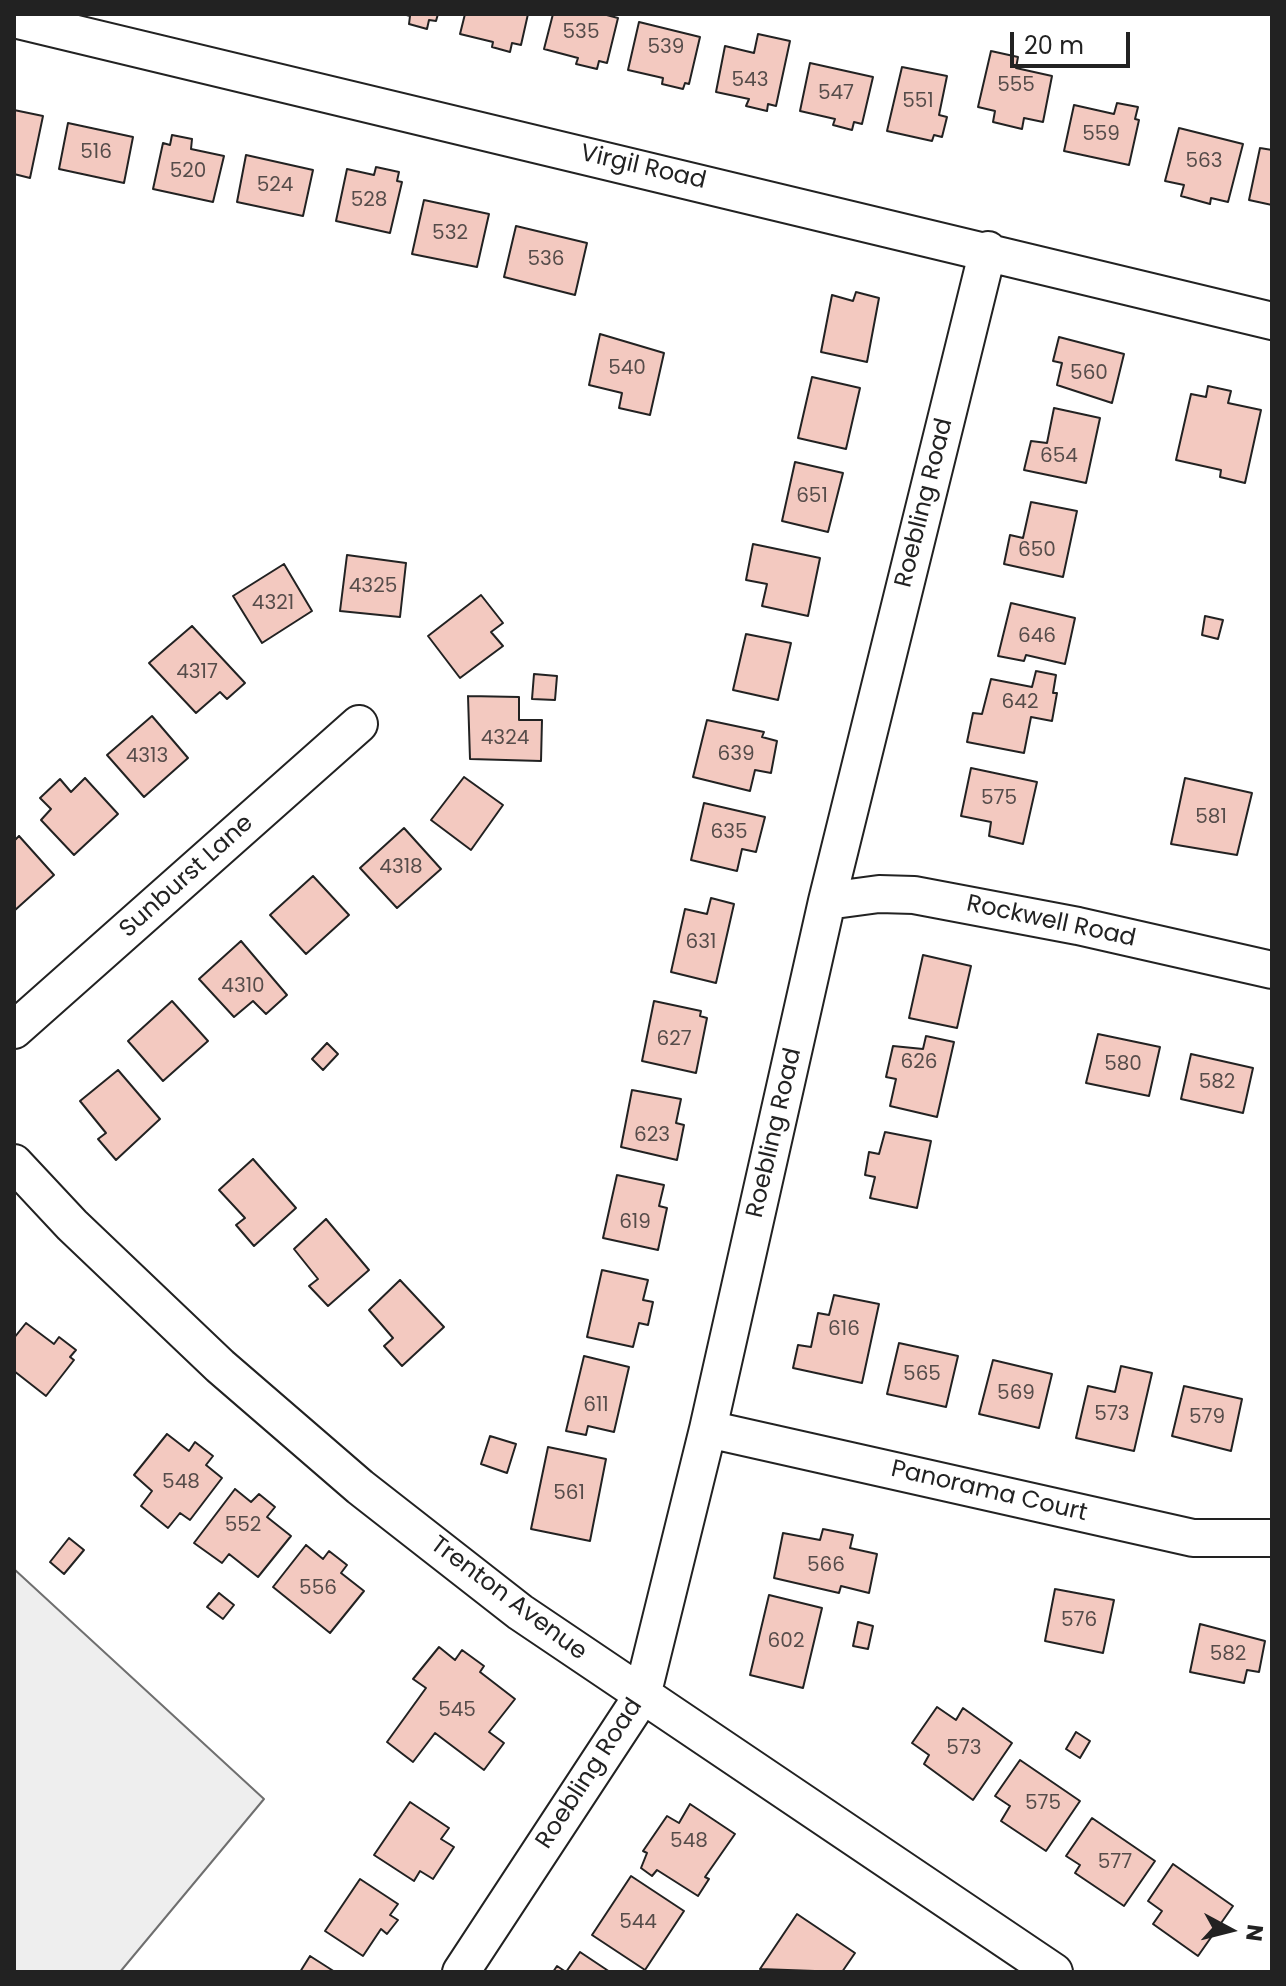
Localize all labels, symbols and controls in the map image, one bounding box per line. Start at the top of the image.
scale bar [1014,16,1134,66]
house number: 535 [563,21,599,45]
text: 20 m [1024,29,1084,62]
house number: 539 [648,36,684,60]
house number: 543 [732,69,768,93]
house number: 555 [997,74,1035,98]
house number: 547 [818,82,854,106]
house number: 551 [902,90,934,114]
house number: 559 [1082,123,1120,147]
street label: Virgil Road [577,140,709,196]
house number: 516 [80,141,112,165]
house number: 563 [1185,150,1223,174]
house number: 520 [170,160,206,184]
house number: 524 [257,174,293,198]
house number: 528 [351,189,387,213]
house number: 532 [432,222,468,246]
house number: 536 [527,248,565,272]
house number: 540 [608,357,646,381]
house number: 560 [1070,362,1108,386]
street label: Roebling Road [890,415,960,591]
house number: 654 [1040,445,1078,469]
house number: 651 [796,485,828,509]
house number: 650 [1018,539,1056,563]
house number: 4325 [349,575,397,599]
house number: 4321 [252,592,294,616]
house number: 646 [1018,625,1056,649]
house number: 4317 [176,661,218,685]
house number: 642 [1002,691,1038,715]
house number: 4324 [481,727,529,751]
house number: 639 [717,743,755,767]
house number: 4313 [126,745,168,769]
house number: 575 [981,787,1017,811]
house number: 581 [1195,806,1227,830]
street label: Sunburst Lane [114,809,260,945]
house number: 635 [710,821,748,845]
house number: 4318 [379,856,423,880]
street label: Rockwell Road [964,890,1138,954]
house number: 631 [686,931,716,955]
house number: 4310 [221,975,265,999]
house number: 627 [656,1028,692,1052]
street label: Roebling Road [741,1045,809,1221]
house number: 626 [901,1051,937,1075]
house number: 580 [1104,1053,1142,1077]
house number: 582 [1199,1071,1235,1095]
house number: 623 [634,1124,670,1148]
house number: 619 [619,1211,651,1235]
house number: 616 [828,1318,860,1342]
house number: 565 [903,1363,941,1387]
house number: 569 [997,1382,1035,1406]
house number: 611 [583,1394,609,1418]
house number: 573 [1094,1403,1130,1427]
house number: 579 [1189,1406,1225,1430]
street label: Panorama Court [888,1455,1090,1529]
house number: 548 [162,1471,200,1495]
house number: 561 [553,1482,585,1506]
house number: 552 [225,1514,261,1538]
street label: Trenton Avenue [424,1531,592,1667]
house number: 566 [807,1554,845,1578]
house number: 556 [299,1577,337,1601]
house number: 576 [1061,1609,1097,1633]
house number: 602 [768,1630,804,1654]
house number: 582 [1210,1643,1246,1667]
street label: Roebling Road [531,1694,649,1854]
house number: 545 [438,1699,476,1723]
house number: 573 [946,1737,982,1761]
house number: 575 [1025,1792,1061,1816]
house number: 548 [670,1830,708,1854]
house number: 577 [1098,1851,1132,1875]
north arrow [1190,1890,1270,1970]
house number: 544 [619,1911,657,1935]
text: N [1238,1923,1271,1943]

